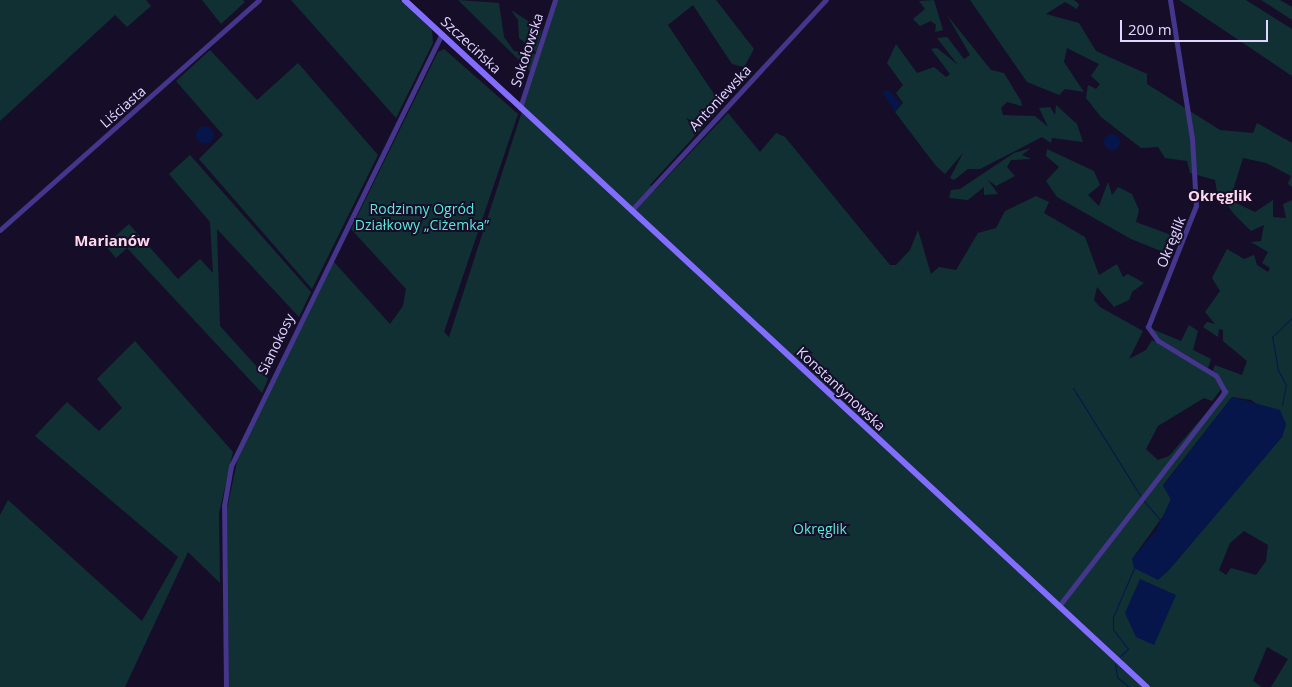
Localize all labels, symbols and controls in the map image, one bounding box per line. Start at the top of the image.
scale bar [1122,10,1270,42]
street label: Sokołowska [507,11,547,89]
street label: Szczecińska [437,13,505,77]
text: 200 m [1128,19,1172,39]
street label: Antoniewska [685,62,755,134]
street label: Liściasta [97,83,149,131]
district label: Okręglik [1188,187,1252,205]
park label: Rodzinny Ogród Działkowy „Ciżemka” [355,201,489,233]
street label: Okręglik [1153,214,1189,270]
district label: Marianów [74,232,150,250]
street label: Sianokosy [254,311,298,377]
street label: Konstantynowska [793,344,889,434]
park label: Okręglik [793,521,847,537]

